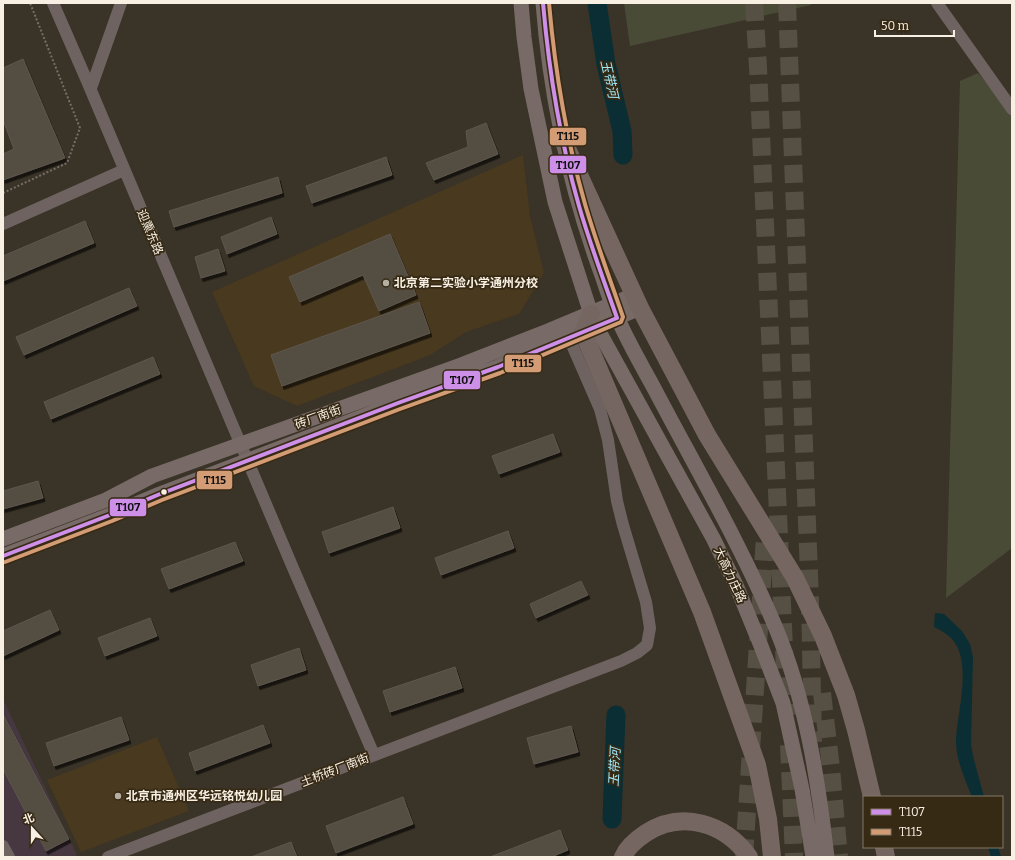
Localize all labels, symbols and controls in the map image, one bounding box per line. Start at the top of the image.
scale bar [875,12,954,38]
text: 50 m [881,19,910,33]
water label: 玉带河 [598,58,622,103]
line badge: T115 [549,127,587,146]
text: T115 [557,130,579,143]
line badge: T107 [549,155,587,174]
text: T107 [556,159,580,172]
street label: 迎熏东路 [134,207,166,257]
place label: 北京第二实验小学通州分校 [394,276,538,290]
marker: 北京第二实验小学通州分校 [381,278,391,288]
line badge: T115 [504,354,542,373]
text: T115 [512,357,534,370]
line badge: T107 [443,370,481,390]
text: T107 [450,374,474,387]
street label: 砖厂南街 [293,402,343,432]
line badge: T115 [196,470,233,490]
text: T115 [204,474,226,487]
unlabelled marker [159,487,169,497]
line badge: T107 [109,498,147,517]
text: T107 [116,501,140,514]
street label: 大高力庄路 [711,545,749,605]
water label: 玉带河 [606,744,623,787]
street label: 土桥砖厂南街 [299,751,371,789]
place label: 北京市通州区华远铭悦幼儿园 [126,789,282,803]
marker: 北京市通州区华远铭悦幼儿园 [113,791,123,801]
legend [863,796,1003,848]
text: T107 [899,805,925,819]
north arrow [12,808,52,848]
text: 北 [21,811,36,827]
text: T115 [899,825,922,839]

